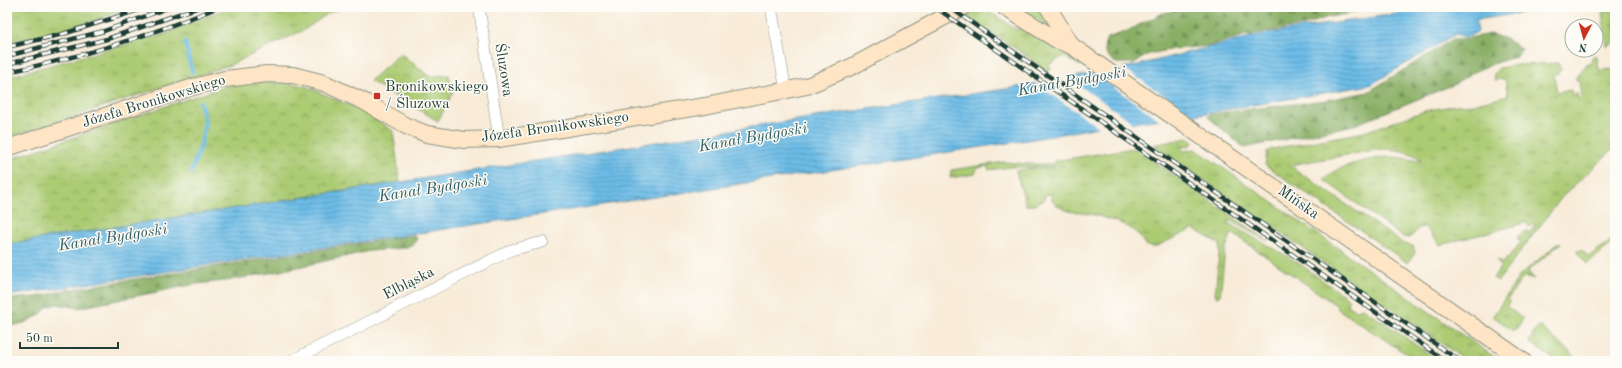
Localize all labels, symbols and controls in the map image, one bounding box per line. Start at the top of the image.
north arrow [1564,18,1604,58]
text: N [1578,40,1588,52]
street label: Śluzowa [491,42,519,98]
water label: Kanał Bydgoski [1015,64,1128,100]
street label: Józefa Bronikowskiego [80,73,228,131]
place label: Bronikowskiego / Śluzowa [385,80,489,112]
marker: Bronikowskiego / Śluzowa [372,91,382,101]
street label: Józefa Bronikowskiego [480,110,630,146]
water label: Kanał Bydgoski [696,120,809,156]
water label: Kanał Bydgoski [376,172,489,206]
street label: Mińska [1275,184,1322,223]
water label: Kanał Bydgoski [56,221,169,255]
street label: Elbląska [381,265,438,303]
scale bar [20,324,118,350]
text: 50 m [26,332,53,345]

